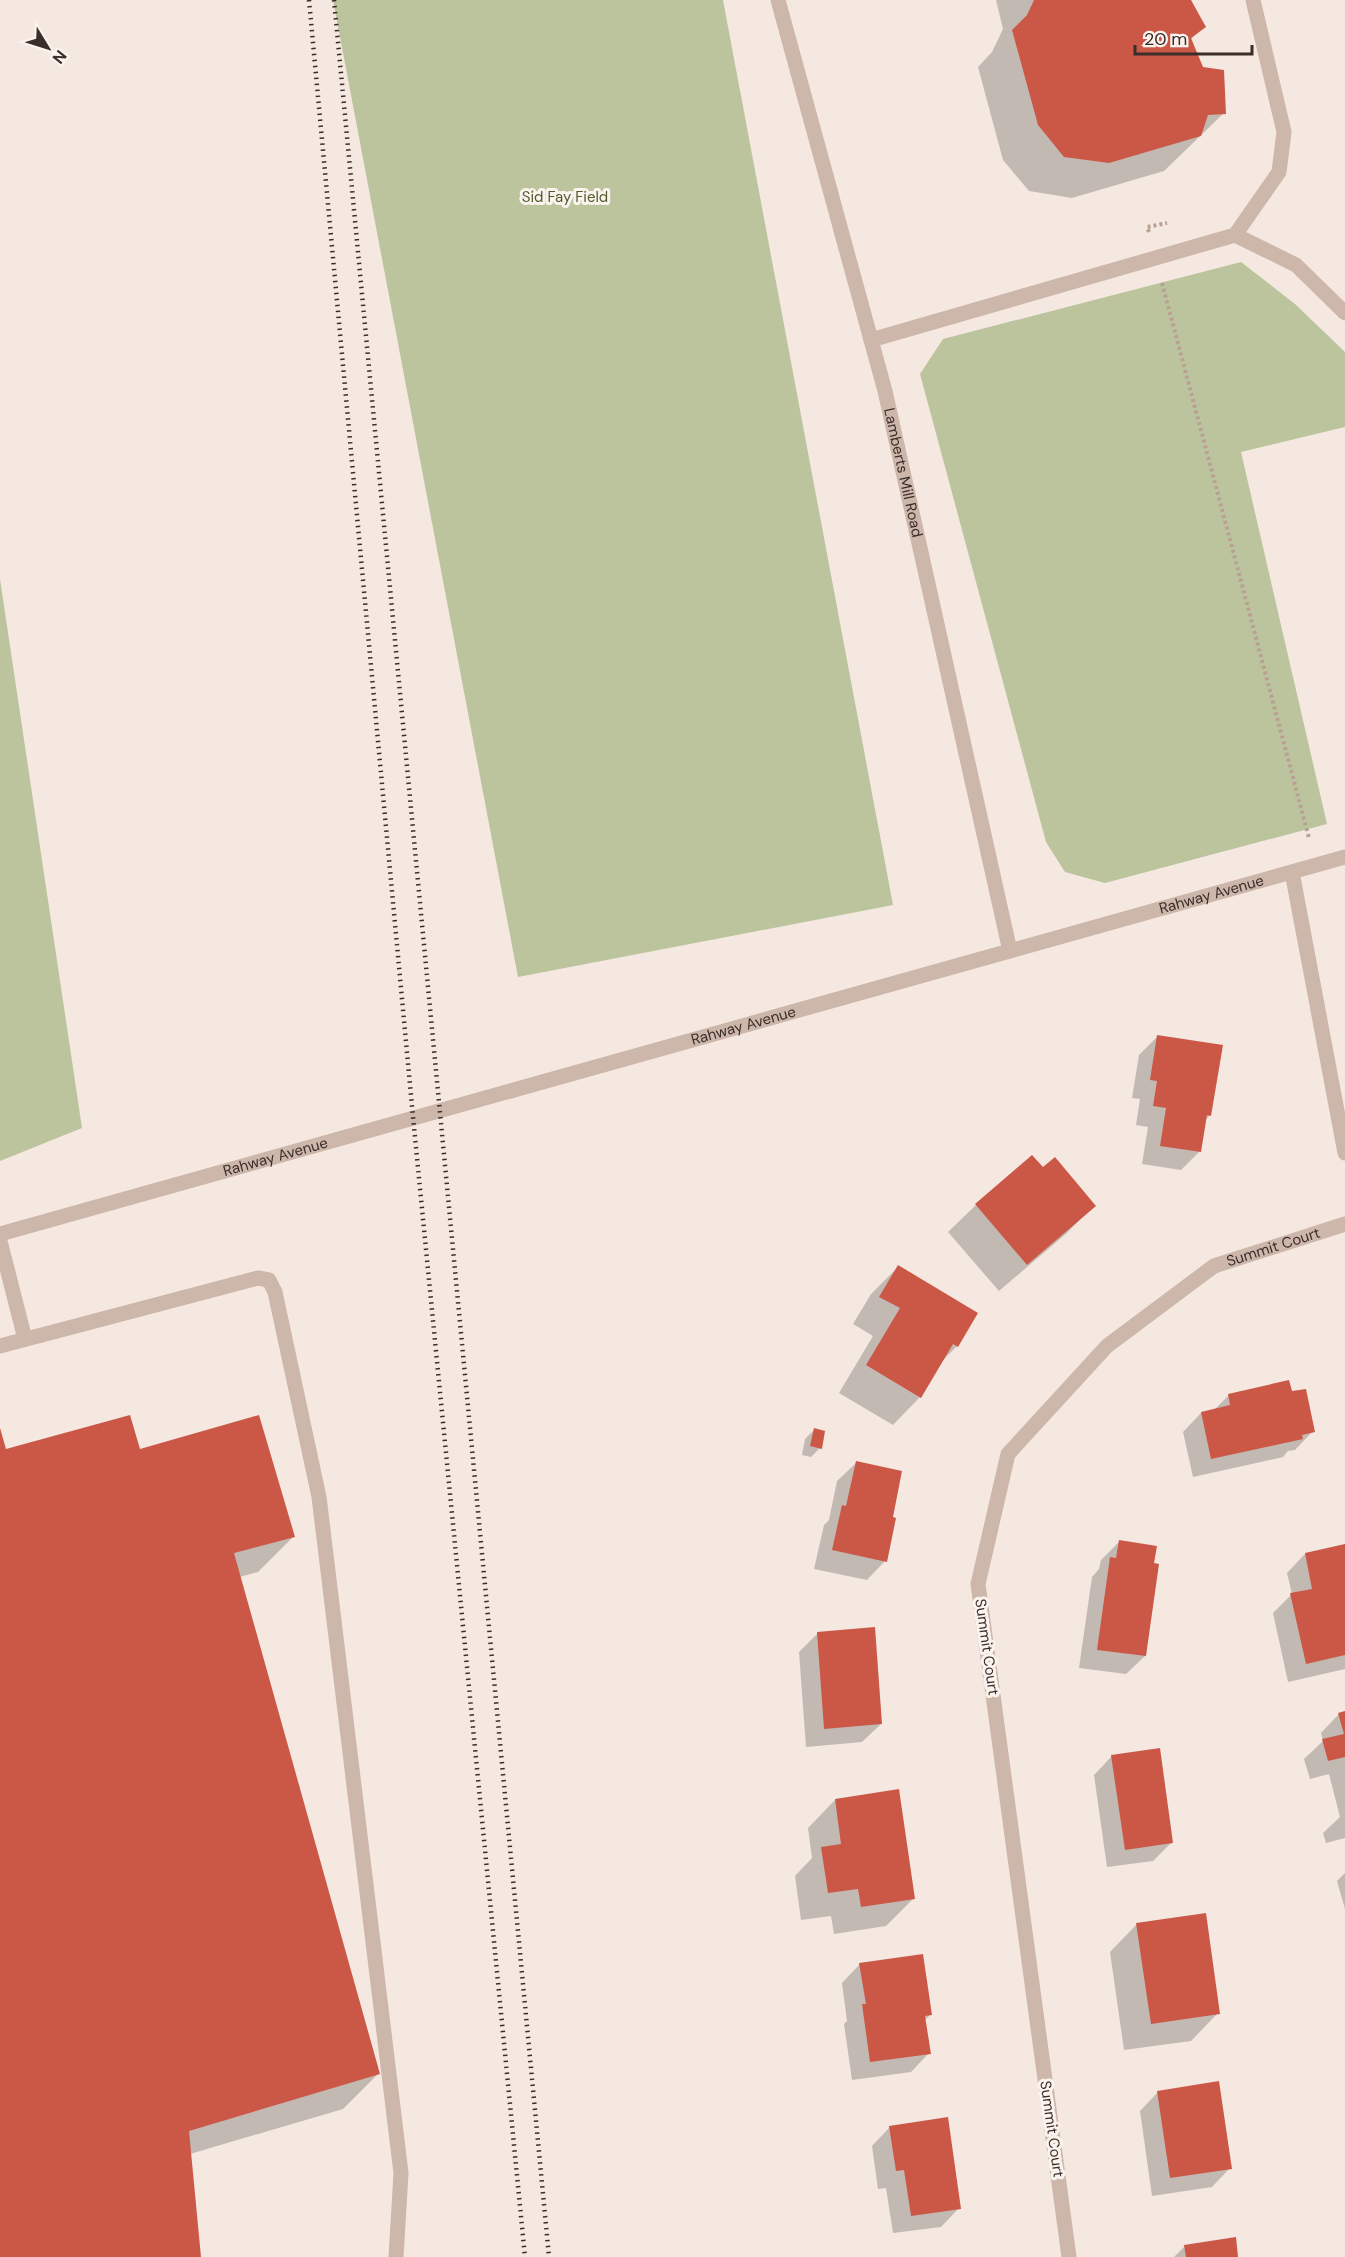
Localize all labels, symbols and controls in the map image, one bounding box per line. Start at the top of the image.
north arrow [18,18,78,78]
scale bar [1135,18,1252,56]
text: 20 m [1144,27,1187,51]
text: N [48,46,71,68]
park label: Sid Fay Field [522,187,608,207]
street label: Lamberts Mill Road [879,406,927,539]
street label: Rahway Avenue [1157,870,1266,919]
street label: Rahway Avenue [689,1001,798,1050]
street label: Rahway Avenue [221,1133,330,1181]
street label: Summit Court [1224,1223,1323,1271]
street label: Summit Court [970,1597,1004,1697]
street label: Summit Court [1035,2079,1069,2179]

